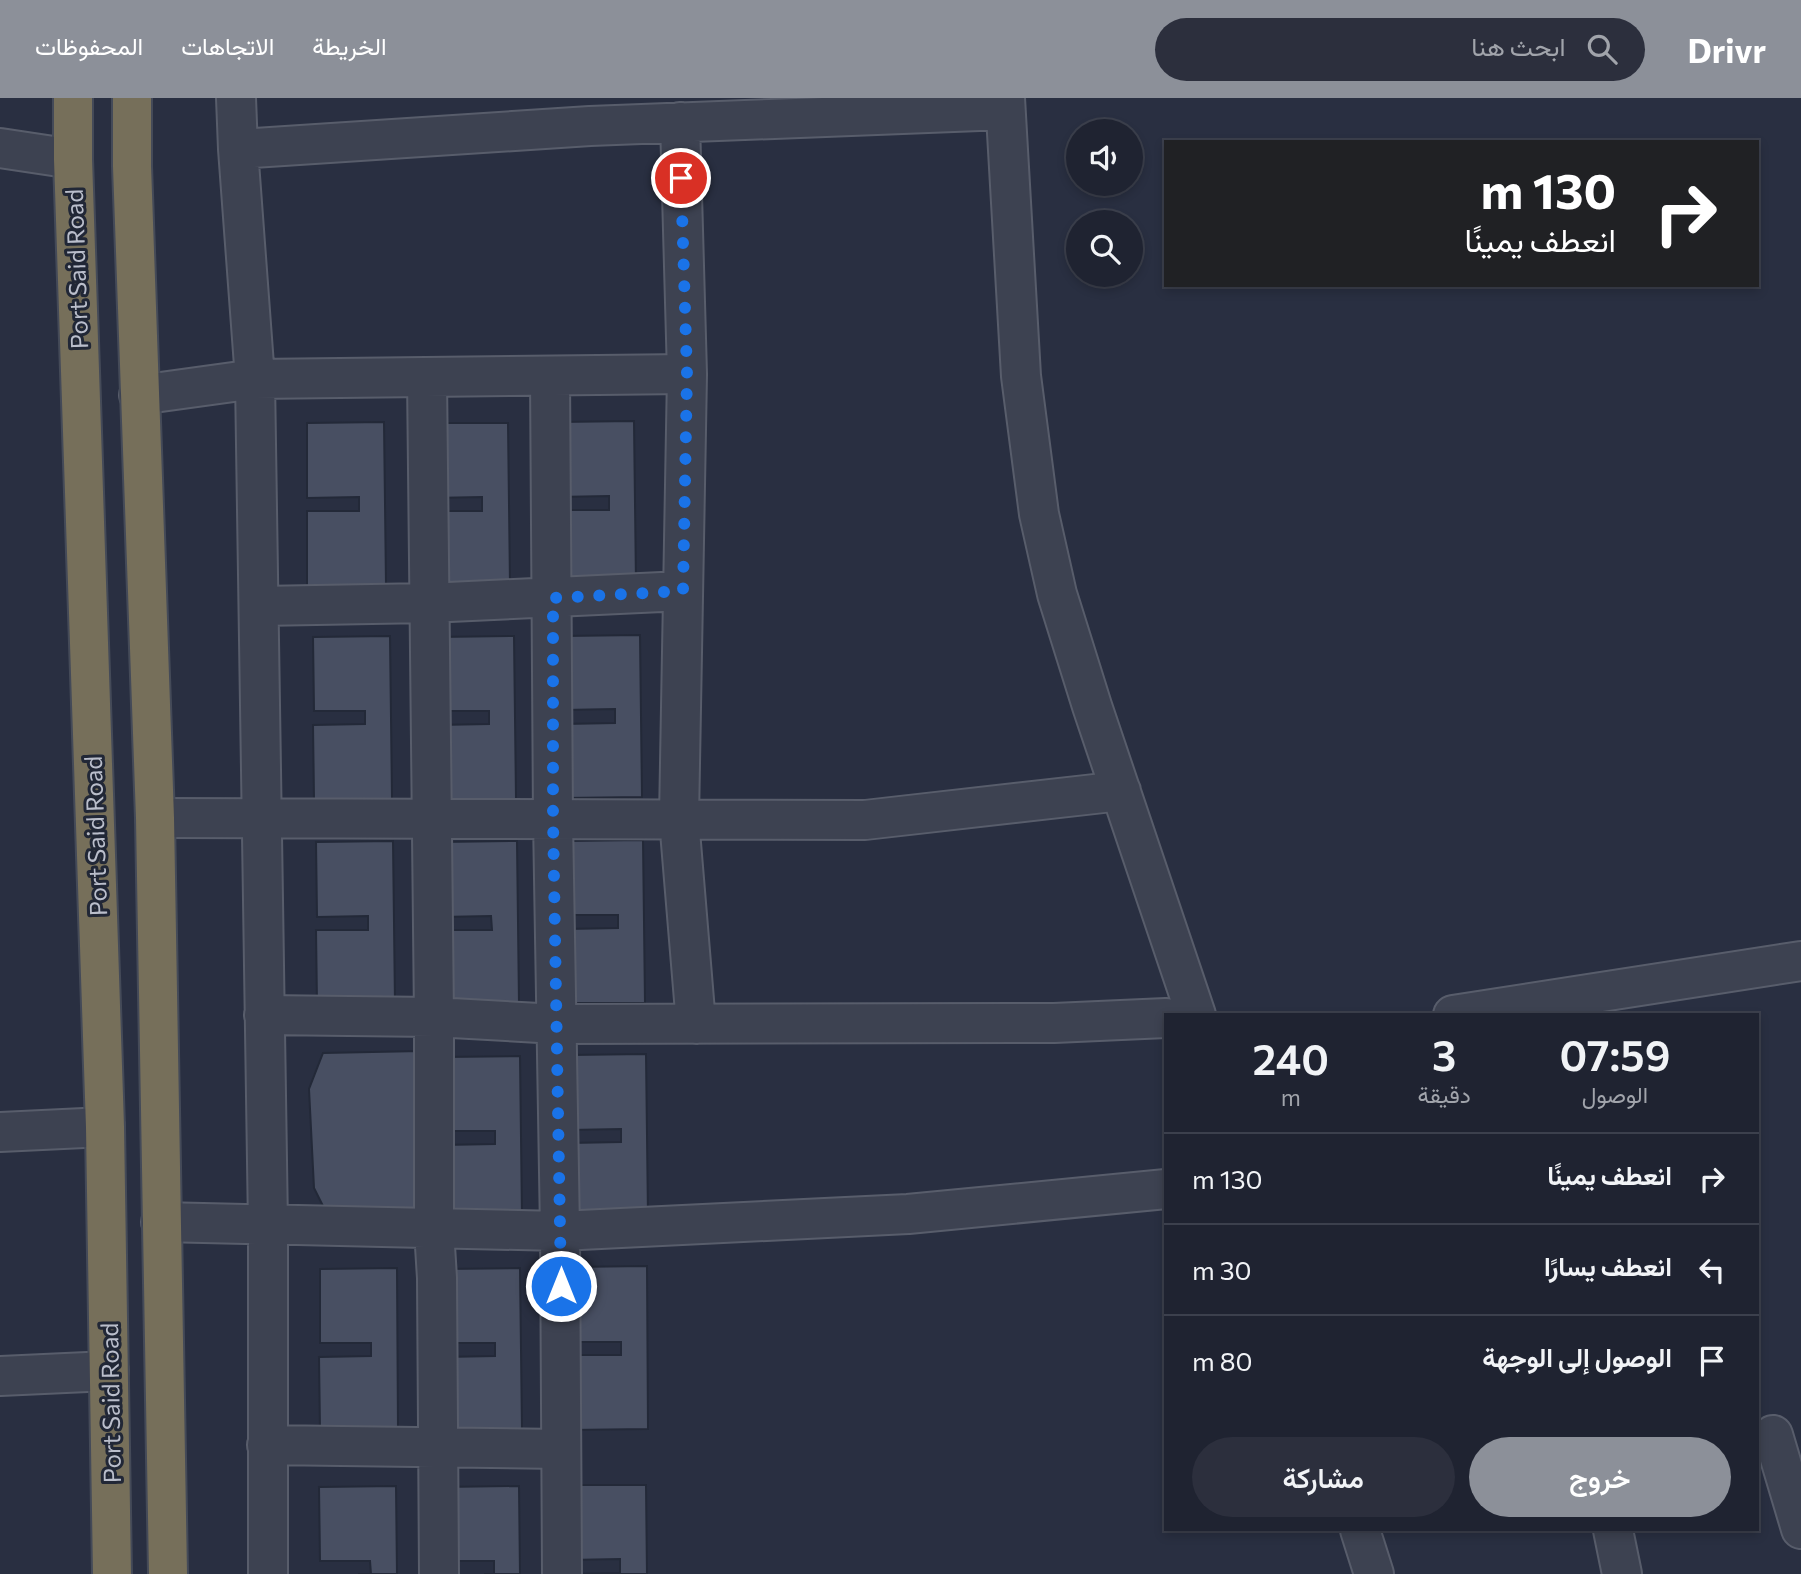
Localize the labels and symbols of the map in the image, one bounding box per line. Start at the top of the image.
pin [651,148,711,208]
street label: Port Said Road [59,188,93,350]
street label: Port Said Road [78,755,112,917]
position arrow [524,1249,598,1323]
street label: Port Said Road [94,1323,126,1483]

